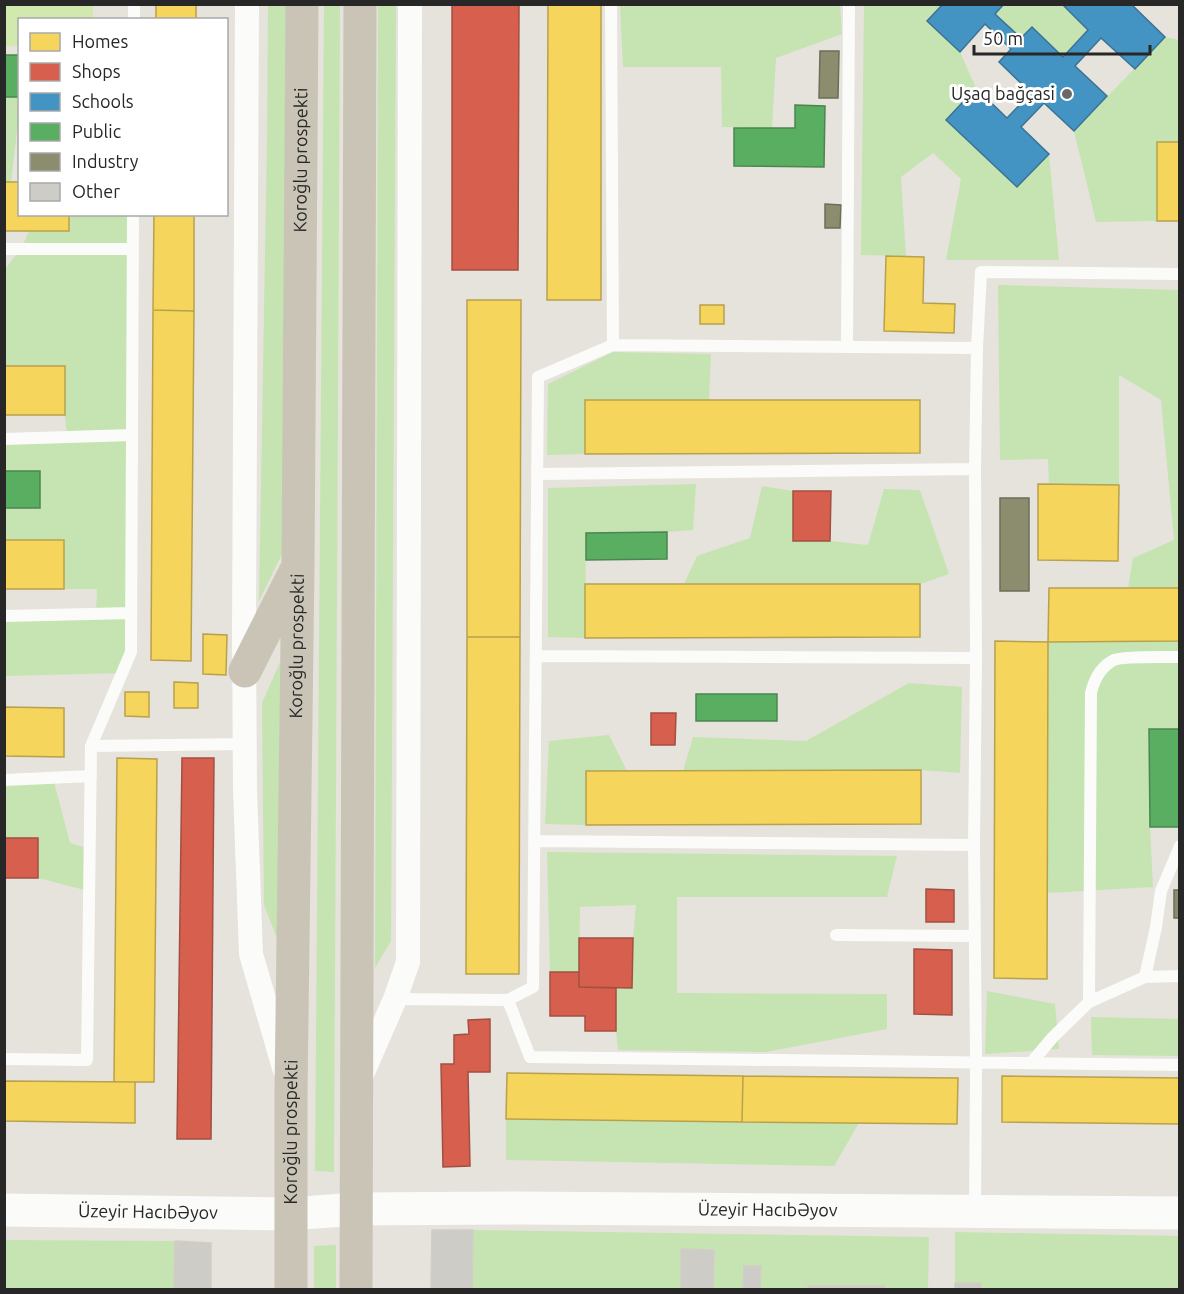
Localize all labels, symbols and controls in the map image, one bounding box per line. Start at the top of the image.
legend [18,18,228,216]
scale bar [974,18,1150,56]
text: 50 m [983,28,1023,48]
text: Homes [72,31,129,51]
text: Shops [72,61,121,81]
place label: Uşaq bağçasi [951,83,1055,103]
marker: Uşaq bağçasi [1060,87,1074,101]
street label: Koroğlu prospekti [289,88,310,233]
text: Schools [72,91,134,111]
text: Public [72,121,121,141]
text: Industry [72,151,139,171]
text: Other [72,181,120,201]
street label: Koroğlu prospekti [285,574,307,719]
street label: Koroğlu prospekti [280,1059,300,1204]
street label: Üzeyir Hacıbəyov [698,1198,838,1219]
street label: Üzeyir Hacıbəyov [78,1200,218,1222]

